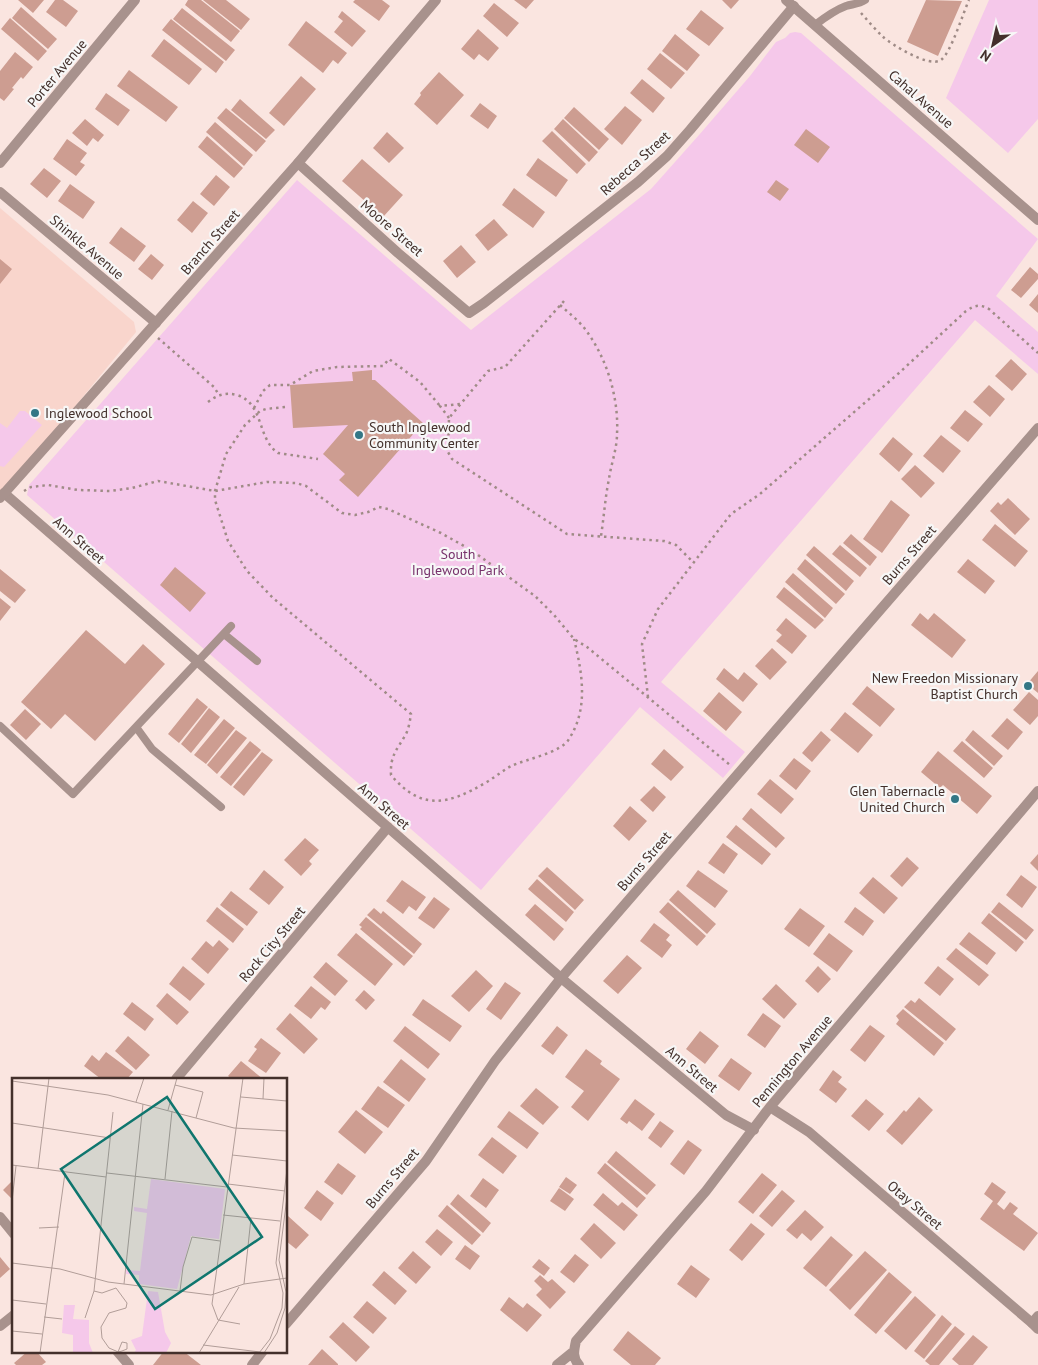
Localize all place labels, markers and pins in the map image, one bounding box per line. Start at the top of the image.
place label: Inglewood School [45,404,152,422]
marker: Inglewood School [29,407,41,419]
place label: South Inglewood Community Center [369,418,479,452]
marker: South Inglewood Community Center [353,429,365,441]
place label: New Freedon Missionary Baptist Church [872,669,1018,703]
marker: New Freedon Missionary Baptist Church [1022,680,1034,692]
place label: Glen Tabernacle United Church [849,782,945,816]
marker: Glen Tabernacle United Church [949,793,961,805]

